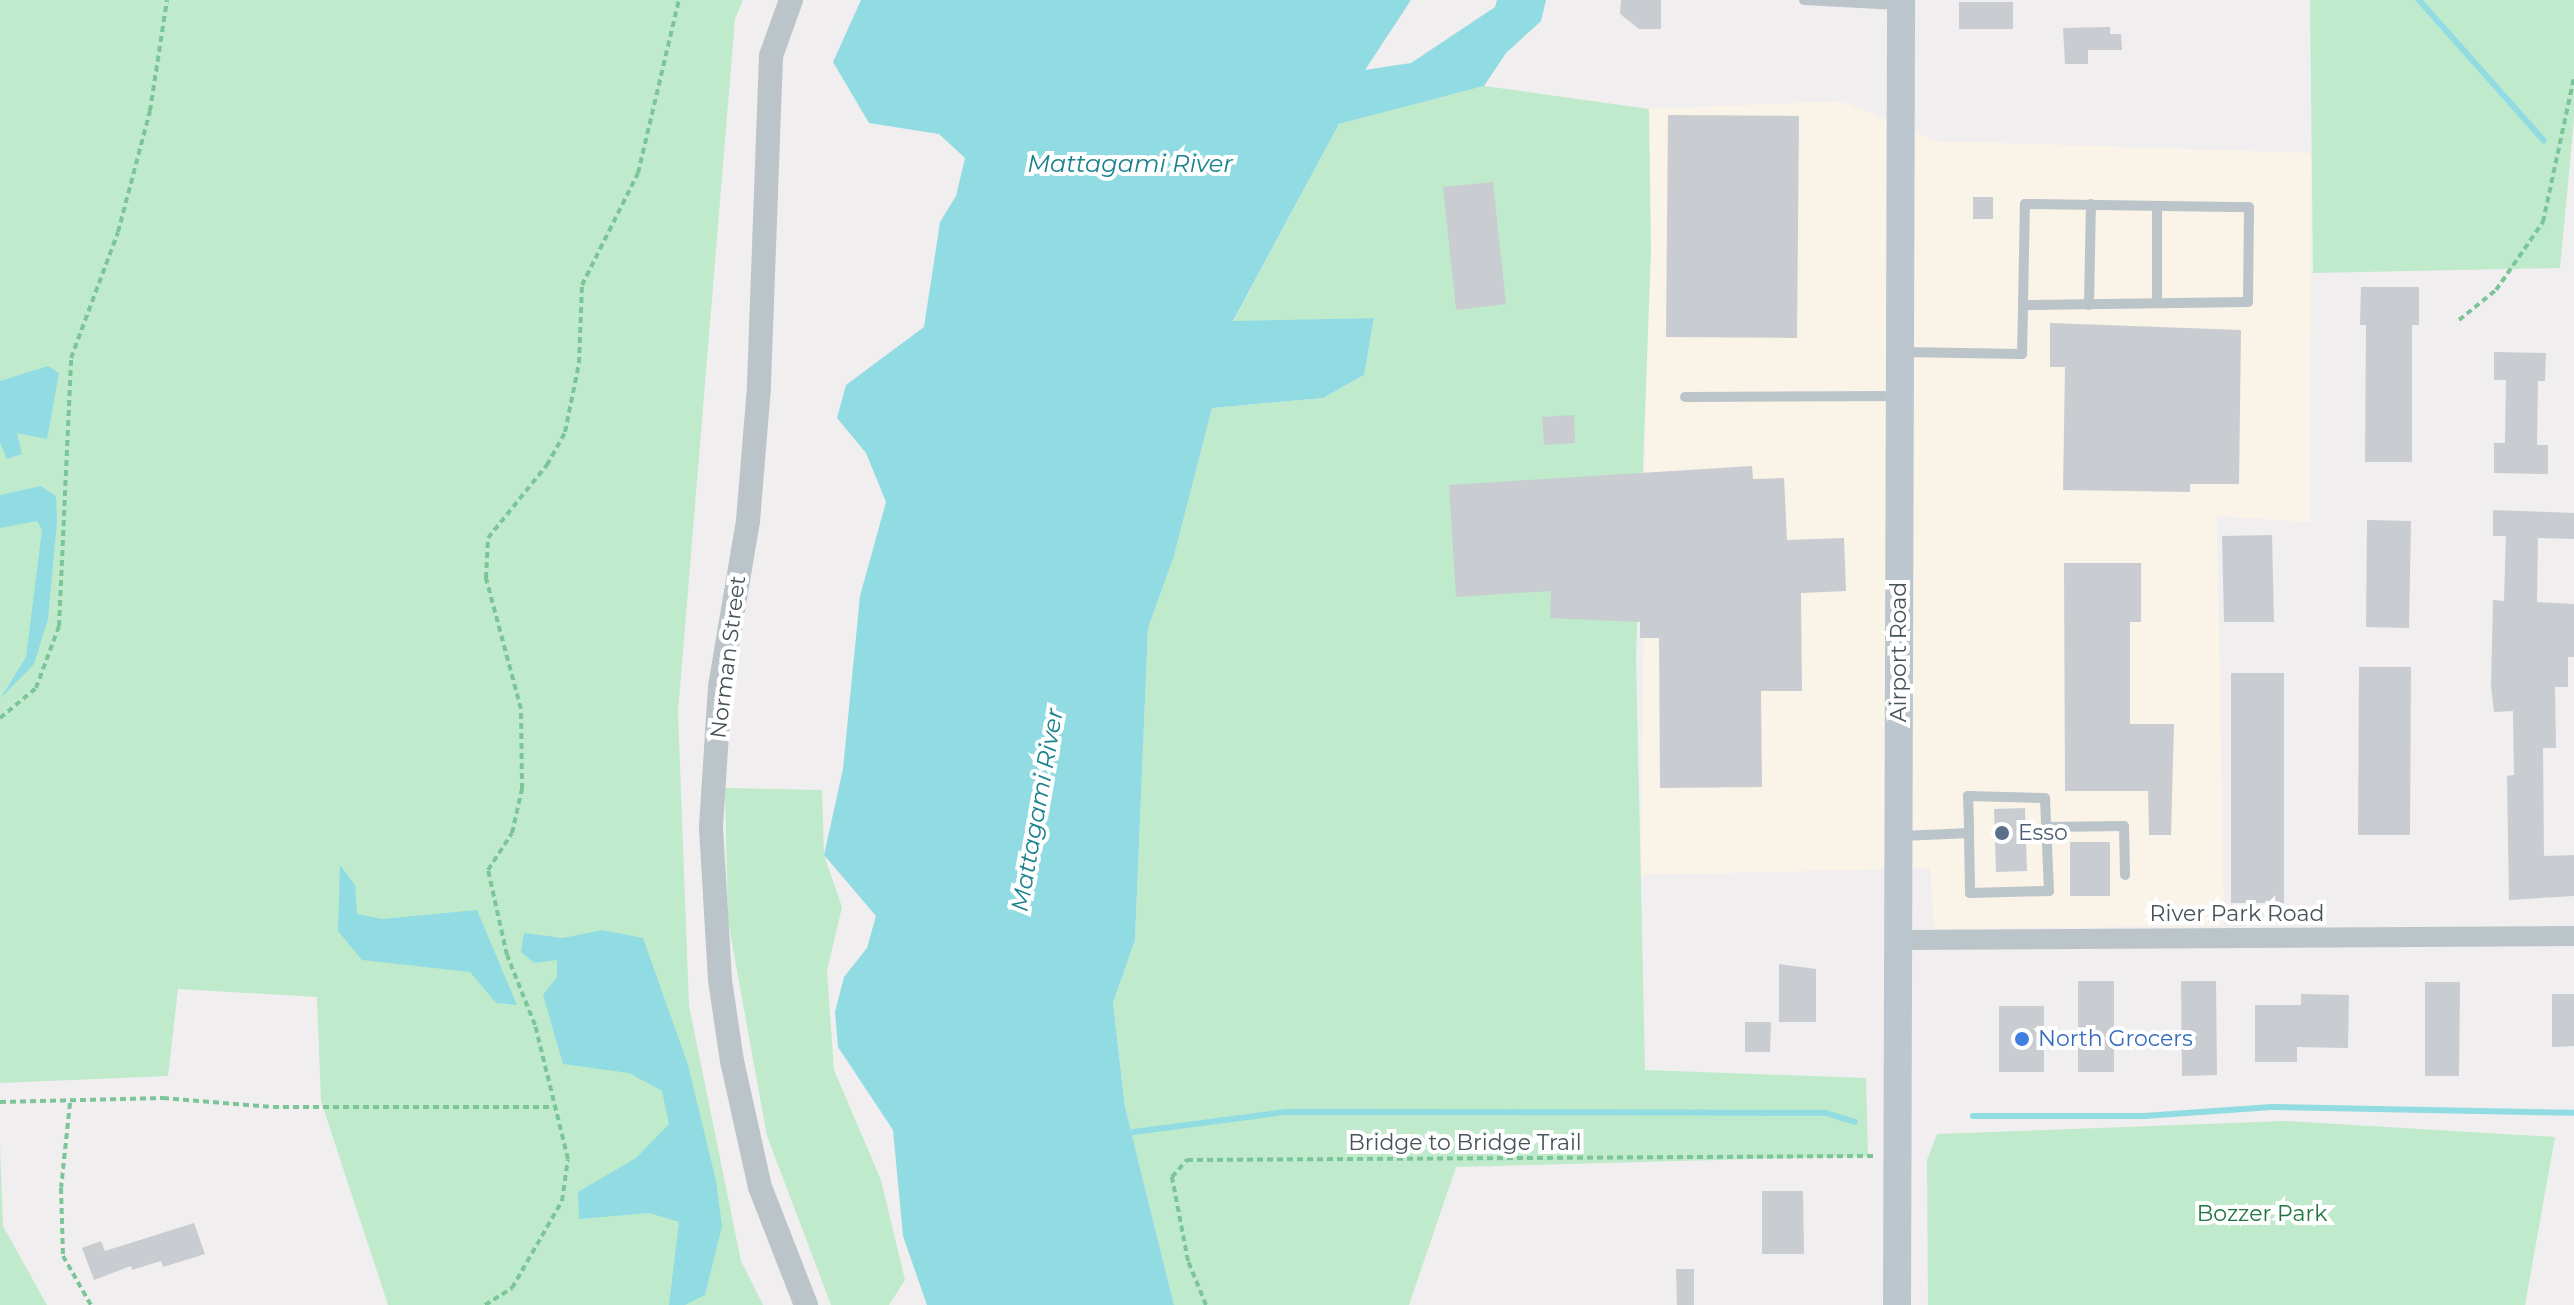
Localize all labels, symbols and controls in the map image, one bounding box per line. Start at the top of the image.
water label: Mattagami River [1027,150,1233,178]
street label: Norman Street [705,574,751,740]
street label: Airport Road [1886,582,1912,722]
water label: Mattagami River [1005,706,1069,914]
place label: Esso [2018,820,2068,846]
marker: Esso [1993,824,2011,842]
street label: River Park Road [2150,901,2324,927]
place label: North Grocers [2038,1026,2193,1052]
marker: North Grocers [2013,1030,2031,1048]
street label: Bridge to Bridge Trail [1348,1130,1582,1156]
park label: Bozzer Park [2197,1201,2327,1227]

